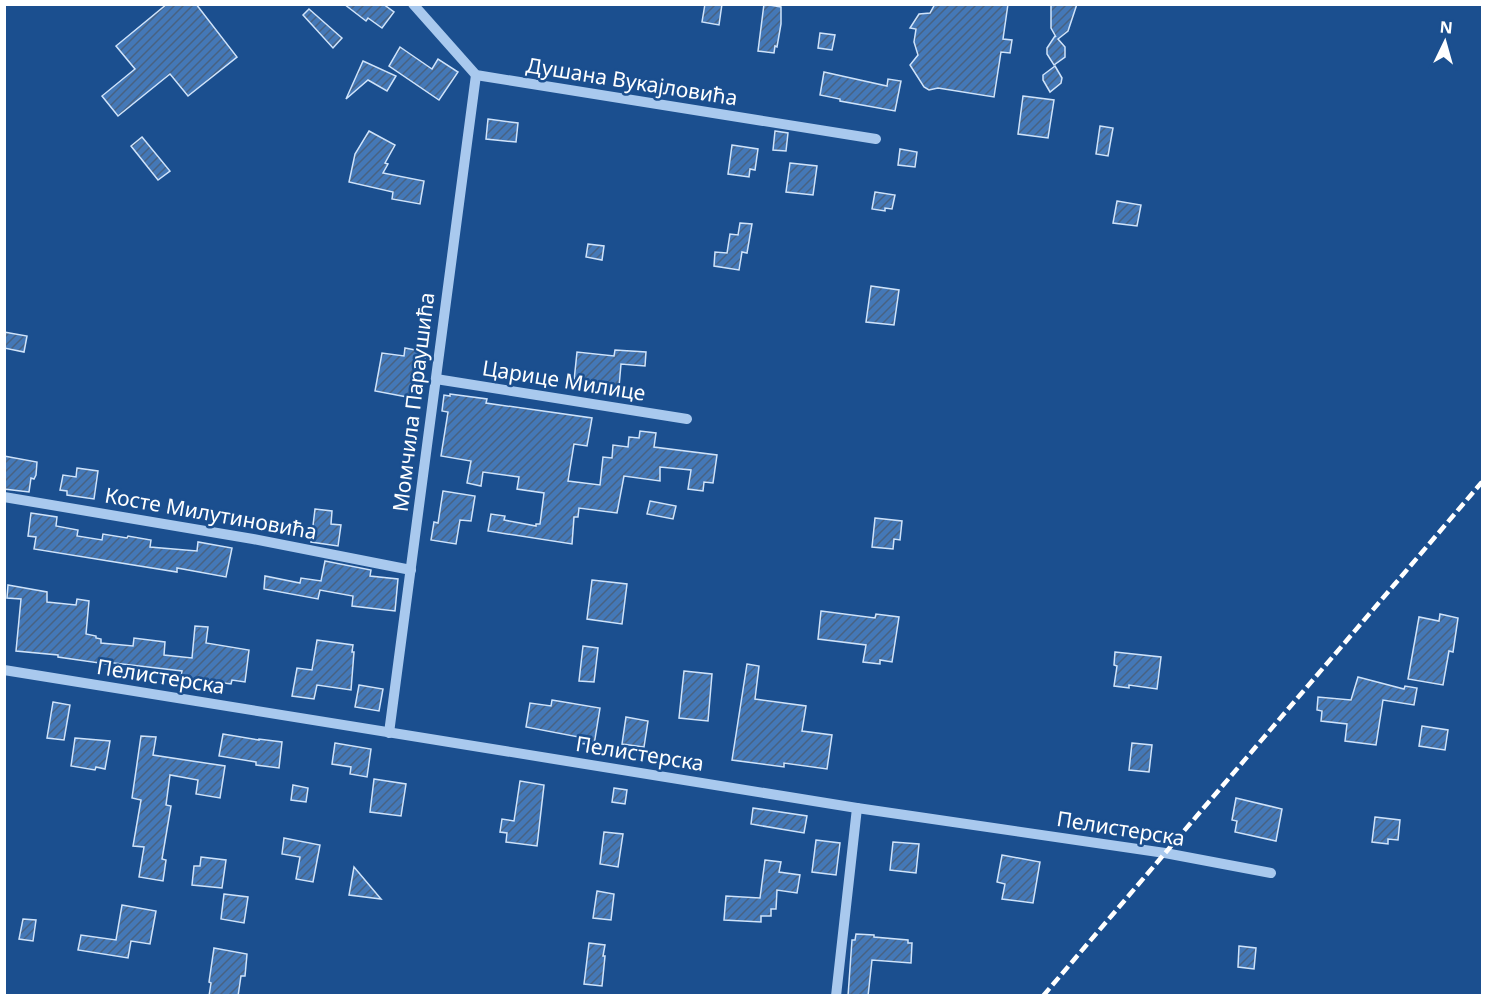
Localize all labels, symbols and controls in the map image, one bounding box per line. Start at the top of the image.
north arrow [1415,12,1475,72]
text: N [1439,16,1454,39]
street label: Душана Вукајловића [524,50,740,112]
street label: Момчила Параушића [386,291,440,513]
street label: Царице Милице [480,353,648,407]
street label: Косте Милутиновића [103,481,319,545]
street label: Пелистерска [95,652,227,700]
street label: Пелистерска [574,729,706,777]
street label: Пелистерска [1055,804,1187,852]

